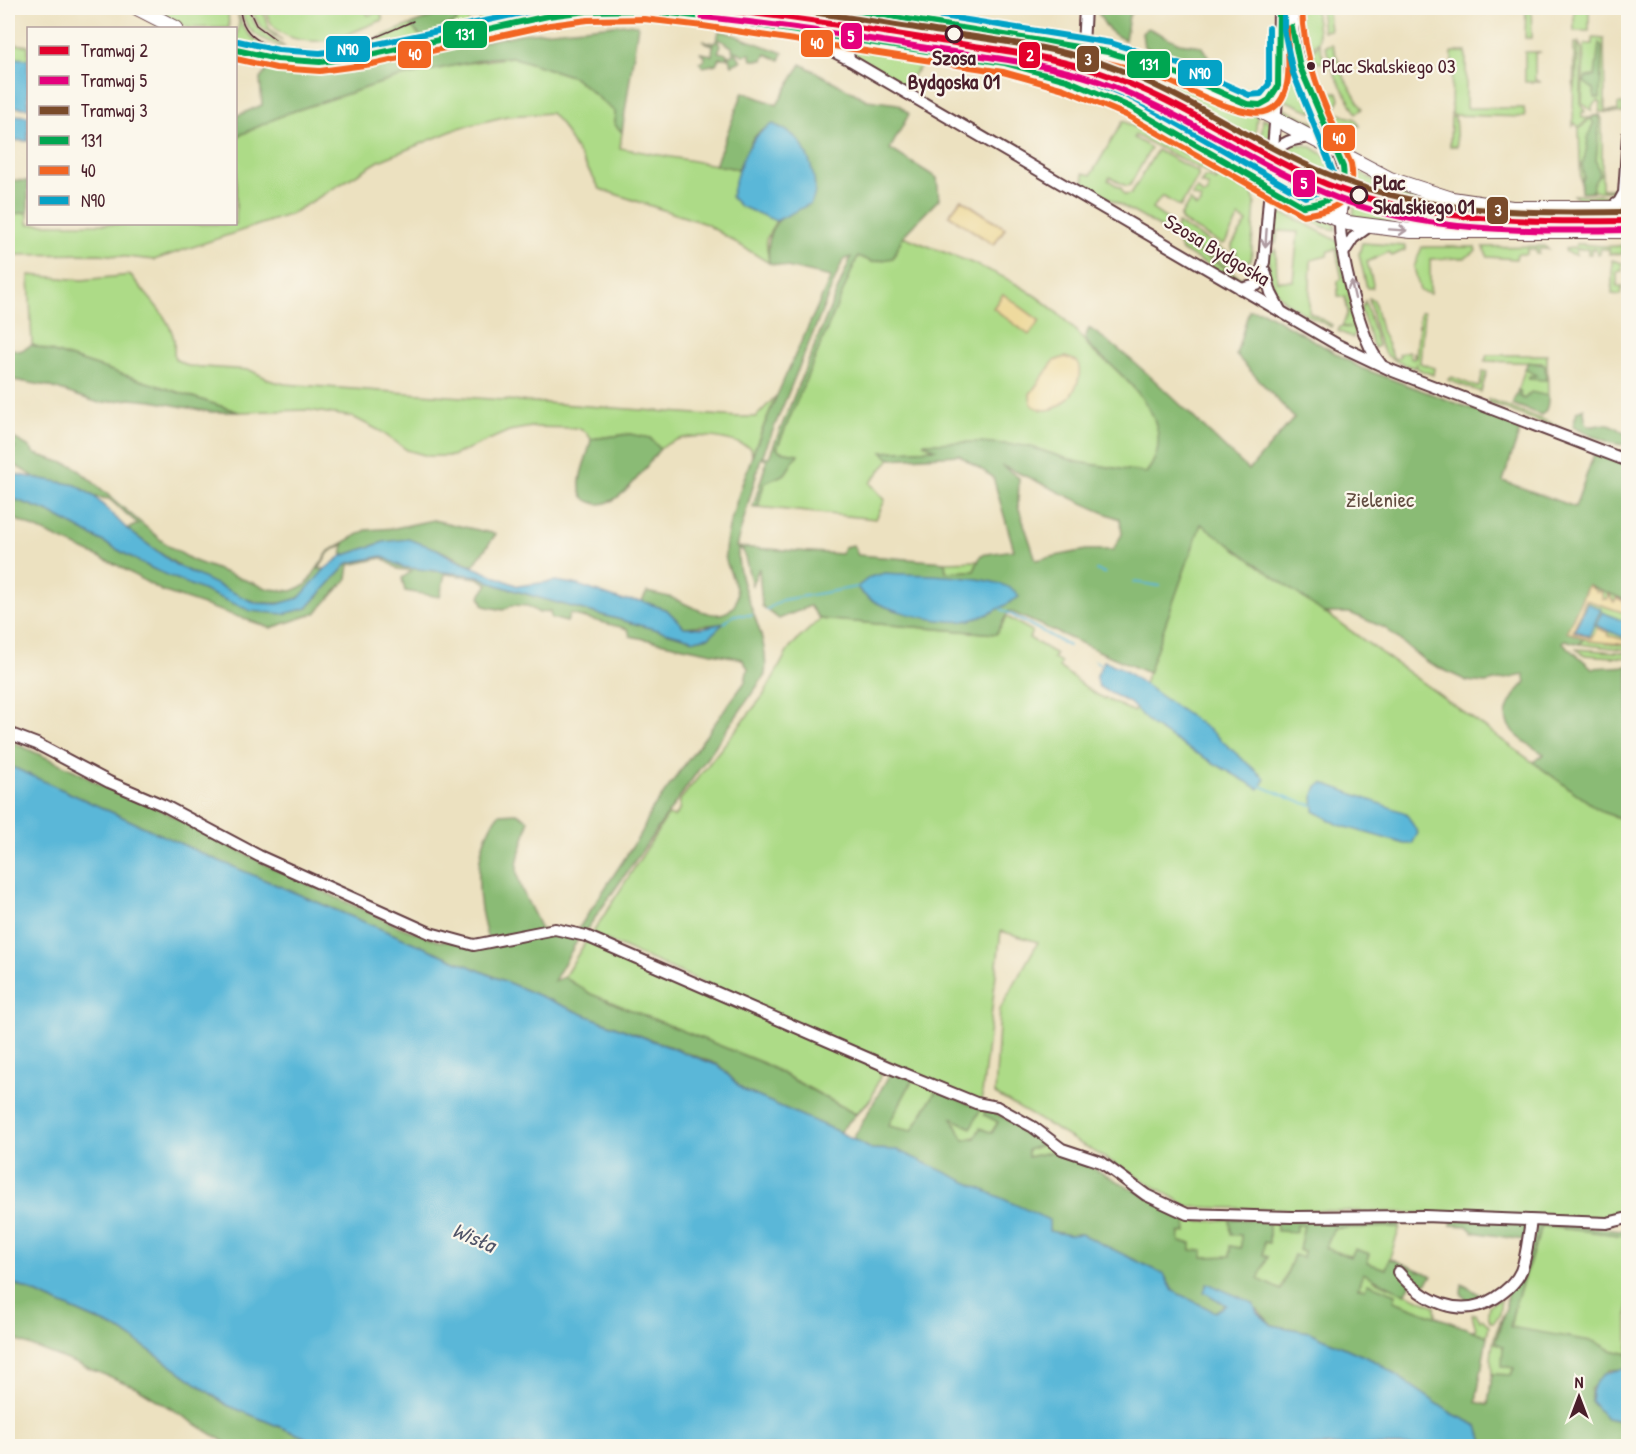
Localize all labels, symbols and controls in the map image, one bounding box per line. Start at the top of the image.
line badge: 131 [442,20,488,49]
line badge: 5 [840,22,863,50]
text: 131 [456,23,475,45]
text: 5 [848,25,855,47]
marker: Szosa Bydgoska 01 [945,25,963,43]
legend [27,27,237,225]
line badge: 40 [800,29,834,58]
text: 40 [810,32,824,54]
line badge: N90 [325,35,371,63]
text: Tramwaj 2 [81,38,148,63]
text: N90 [337,38,359,60]
line badge: 40 [397,40,432,69]
line badge: 2 [1018,41,1041,69]
text: 40 [408,43,422,65]
place label: Szosa Bydgoska 01 [908,43,1001,97]
text: 2 [1026,44,1034,66]
line badge: 3 [1076,45,1100,73]
text: 3 [1084,48,1092,70]
line badge: 131 [1126,50,1171,79]
place label: Plac Skalskiego 03 [1322,52,1456,79]
text: 131 [1140,53,1159,75]
line badge: N90 [1177,59,1223,87]
marker: Plac Skalskiego 03 [1305,60,1317,72]
text: N90 [1189,62,1211,84]
text: Tramwaj 5 [81,68,147,93]
text: Tramwaj 3 [81,98,147,123]
line badge: 40 [1322,124,1356,152]
text: 40 [1332,127,1346,149]
text: 131 [81,128,102,153]
text: 40 [81,158,96,183]
place label: Plac Skalskiego 01 [1373,168,1475,222]
line badge: 5 [1292,169,1316,198]
text: 5 [1301,172,1308,194]
marker: Plac Skalskiego 01 [1350,186,1368,204]
text: N90 [81,188,105,213]
line badge: 3 [1486,196,1509,225]
text: 3 [1494,199,1502,221]
street label: Szosa Bydgoska [1159,207,1276,293]
one-way arrow [1387,225,1407,236]
one-way arrow [1260,228,1271,248]
one-way arrow [1346,281,1358,300]
park label: Zieleniec [1346,485,1415,514]
water label: Wisła [448,1215,502,1260]
north arrow [1549,1367,1609,1427]
text: N [1575,1371,1584,1393]

